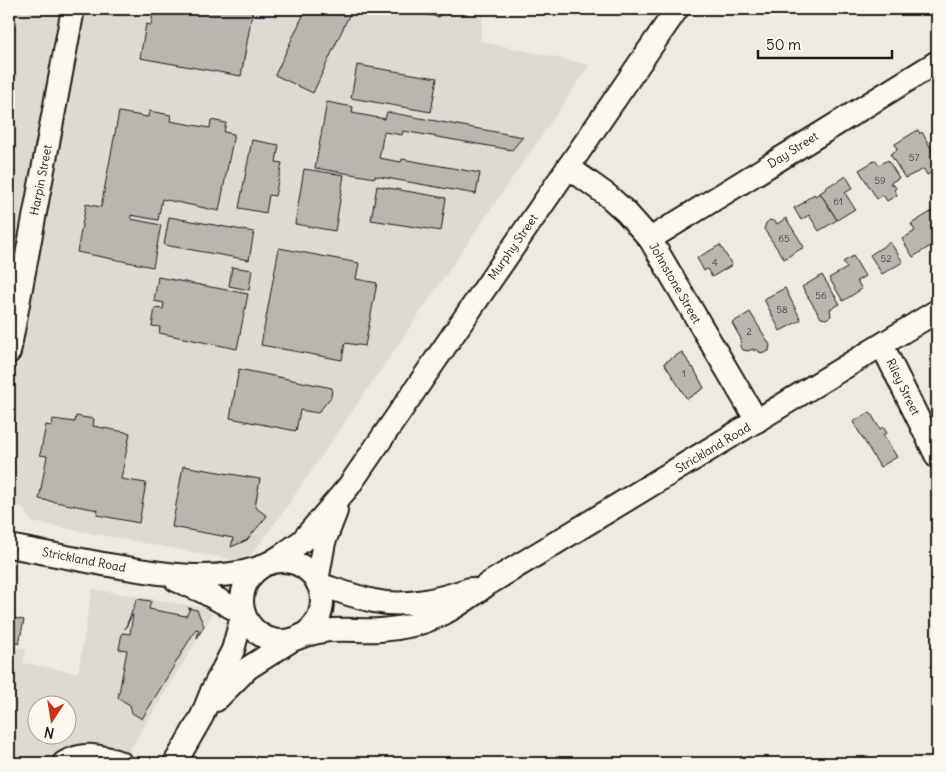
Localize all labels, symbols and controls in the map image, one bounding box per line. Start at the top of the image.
scale bar [758,28,892,60]
text: 50 m [766,35,801,54]
street label: Day Street [765,128,821,171]
street label: Harpin Street [26,143,55,217]
house number: 57 [909,151,919,164]
house number: 59 [874,174,886,187]
house number: 61 [833,195,843,208]
street label: Murphy Street [484,211,541,283]
house number: 65 [778,232,790,245]
street label: Johnstone Street [646,239,705,326]
house number: 52 [880,252,892,265]
house number: 4 [712,256,718,269]
house number: 56 [815,289,827,302]
house number: 58 [776,303,788,316]
house number: 2 [746,325,752,338]
street label: Riley Street [883,356,924,418]
house number: 1 [682,367,686,380]
street label: Strickland Road [673,419,753,476]
street label: Strickland Road [41,544,127,575]
north arrow [28,694,78,744]
text: N [43,723,56,743]

